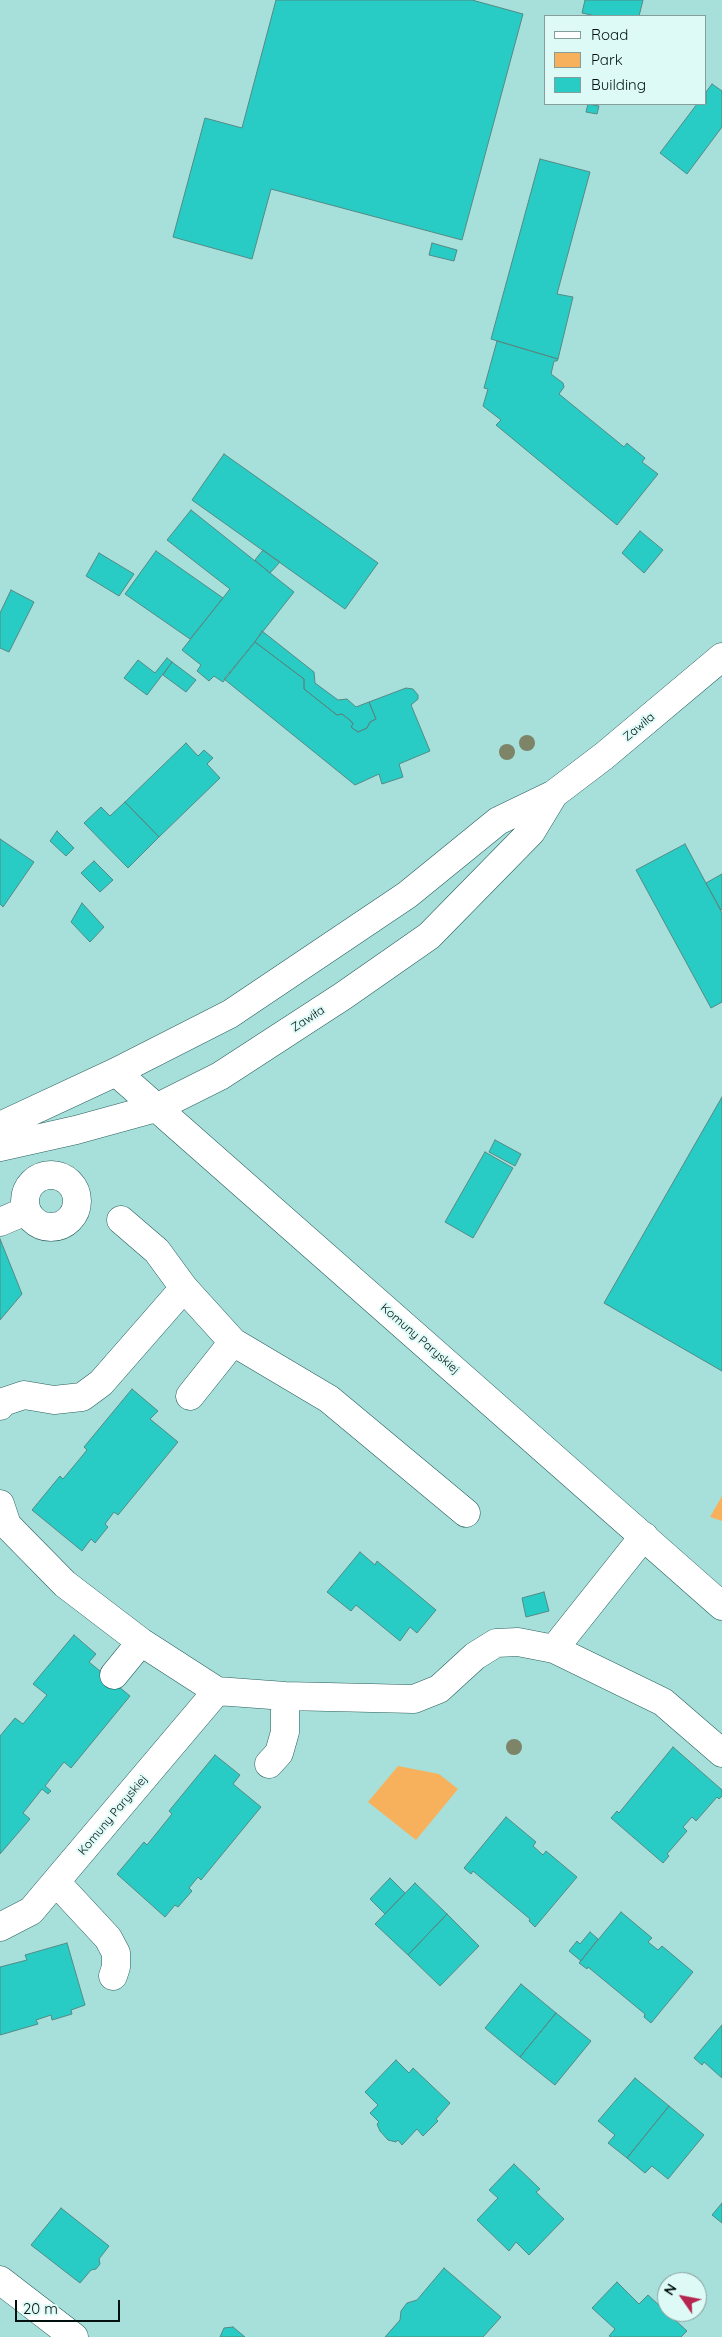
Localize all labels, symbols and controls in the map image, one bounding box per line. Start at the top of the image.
legend [544,15,707,105]
text: Road [591,25,628,44]
text: Park [591,50,623,69]
text: Building [591,75,646,94]
street label: Zawiła [620,710,658,744]
street label: Zawiła [289,1003,327,1035]
street label: Komuny Paryskiej [377,1301,463,1377]
street label: Komuny Paryskiej [75,1772,151,1858]
north arrow [657,2272,707,2322]
text: N [660,2280,681,2299]
scale bar [18,2290,122,2322]
text: 20 m [23,2299,58,2318]

